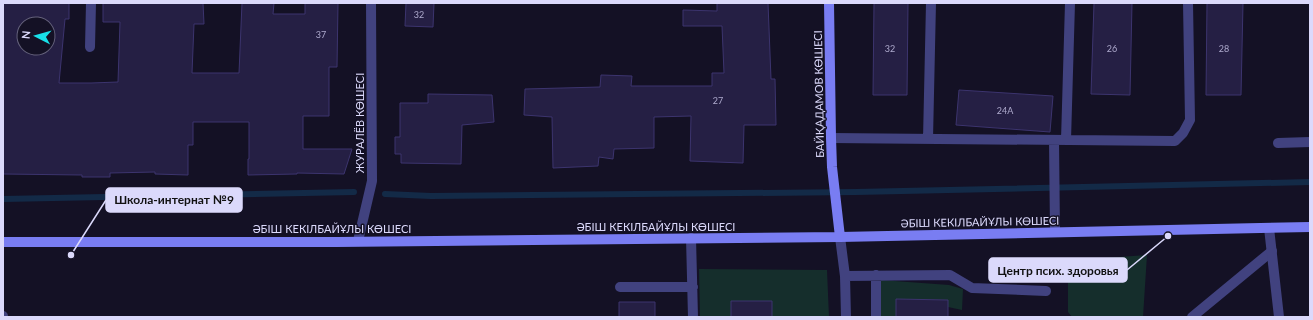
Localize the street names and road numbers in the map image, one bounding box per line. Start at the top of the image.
street label: БАЙҚАДАМОВ КӨШЕСІ [811,30,826,158]
street label: ЖУРАЛЁВ КӨШЕСІ [353,73,366,173]
street label: ӘБІШ КЕКІЛБАЙҰЛЫ КӨШЕСІ [901,214,1059,229]
street label: ӘБІШ КЕКІЛБАЙҰЛЫ КӨШЕСІ [577,220,735,233]
street label: ӘБІШ КЕКІЛБАЙҰЛЫ КӨШЕСІ [253,222,411,235]

